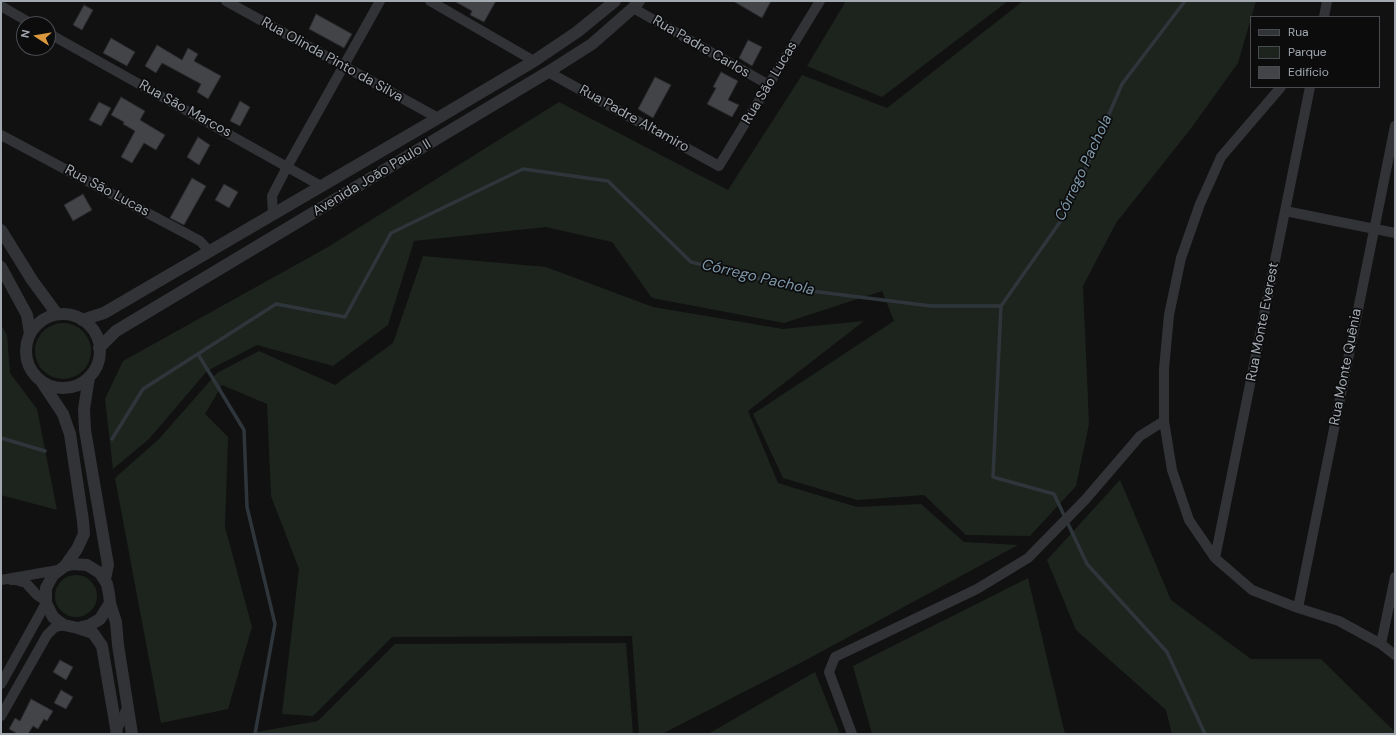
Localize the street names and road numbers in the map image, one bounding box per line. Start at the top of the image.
street label: Rua Padre Carlos [649,12,753,82]
street label: Rua Olinda Pinto da Silva [258,14,406,106]
street label: Rua São Lucas [739,39,801,127]
street label: Rua São Marcos [136,77,234,141]
street label: Rua Padre Altamiro [576,82,692,156]
street label: Avenida João Paulo II [310,136,434,220]
street label: Rua São Lucas [62,162,152,220]
street label: Rua Monte Everest [1243,261,1283,383]
street label: Rua Monte Quênia [1326,307,1366,427]

